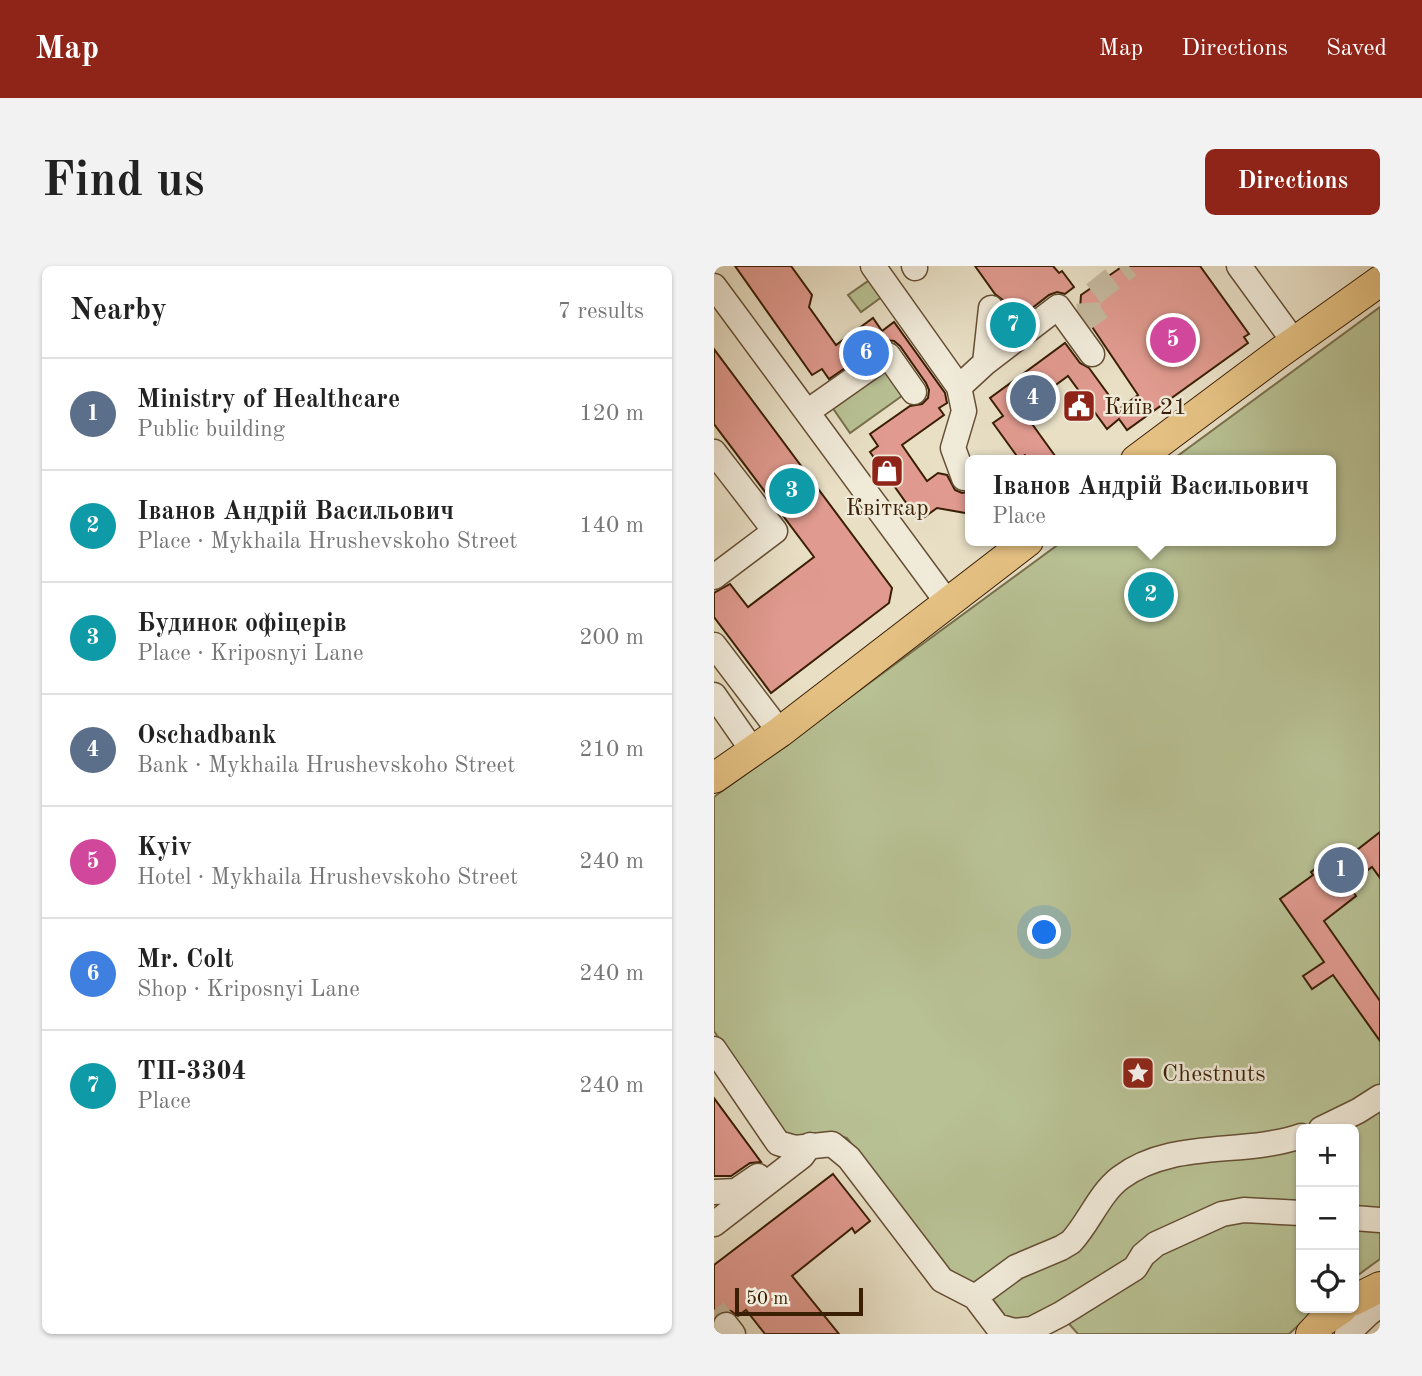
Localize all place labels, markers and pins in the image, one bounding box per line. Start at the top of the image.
pin: 7 [990,299,1036,351]
pin: 5 [1150,314,1196,366]
pin: 6 [843,327,889,379]
pin: 4 [1010,372,1056,424]
public building icon: Київ 21 [1060,387,1098,425]
place label: Київ 21 [1104,396,1187,420]
shop icon: Квіткар [868,452,906,490]
pin: 3 [769,465,815,517]
place label: Квіткар [845,497,929,521]
pin: 2 [1128,569,1174,621]
pin: 1 [1318,844,1364,896]
place icon: Chestnuts [1119,1054,1157,1092]
place label: Chestnuts [1162,1063,1266,1087]

